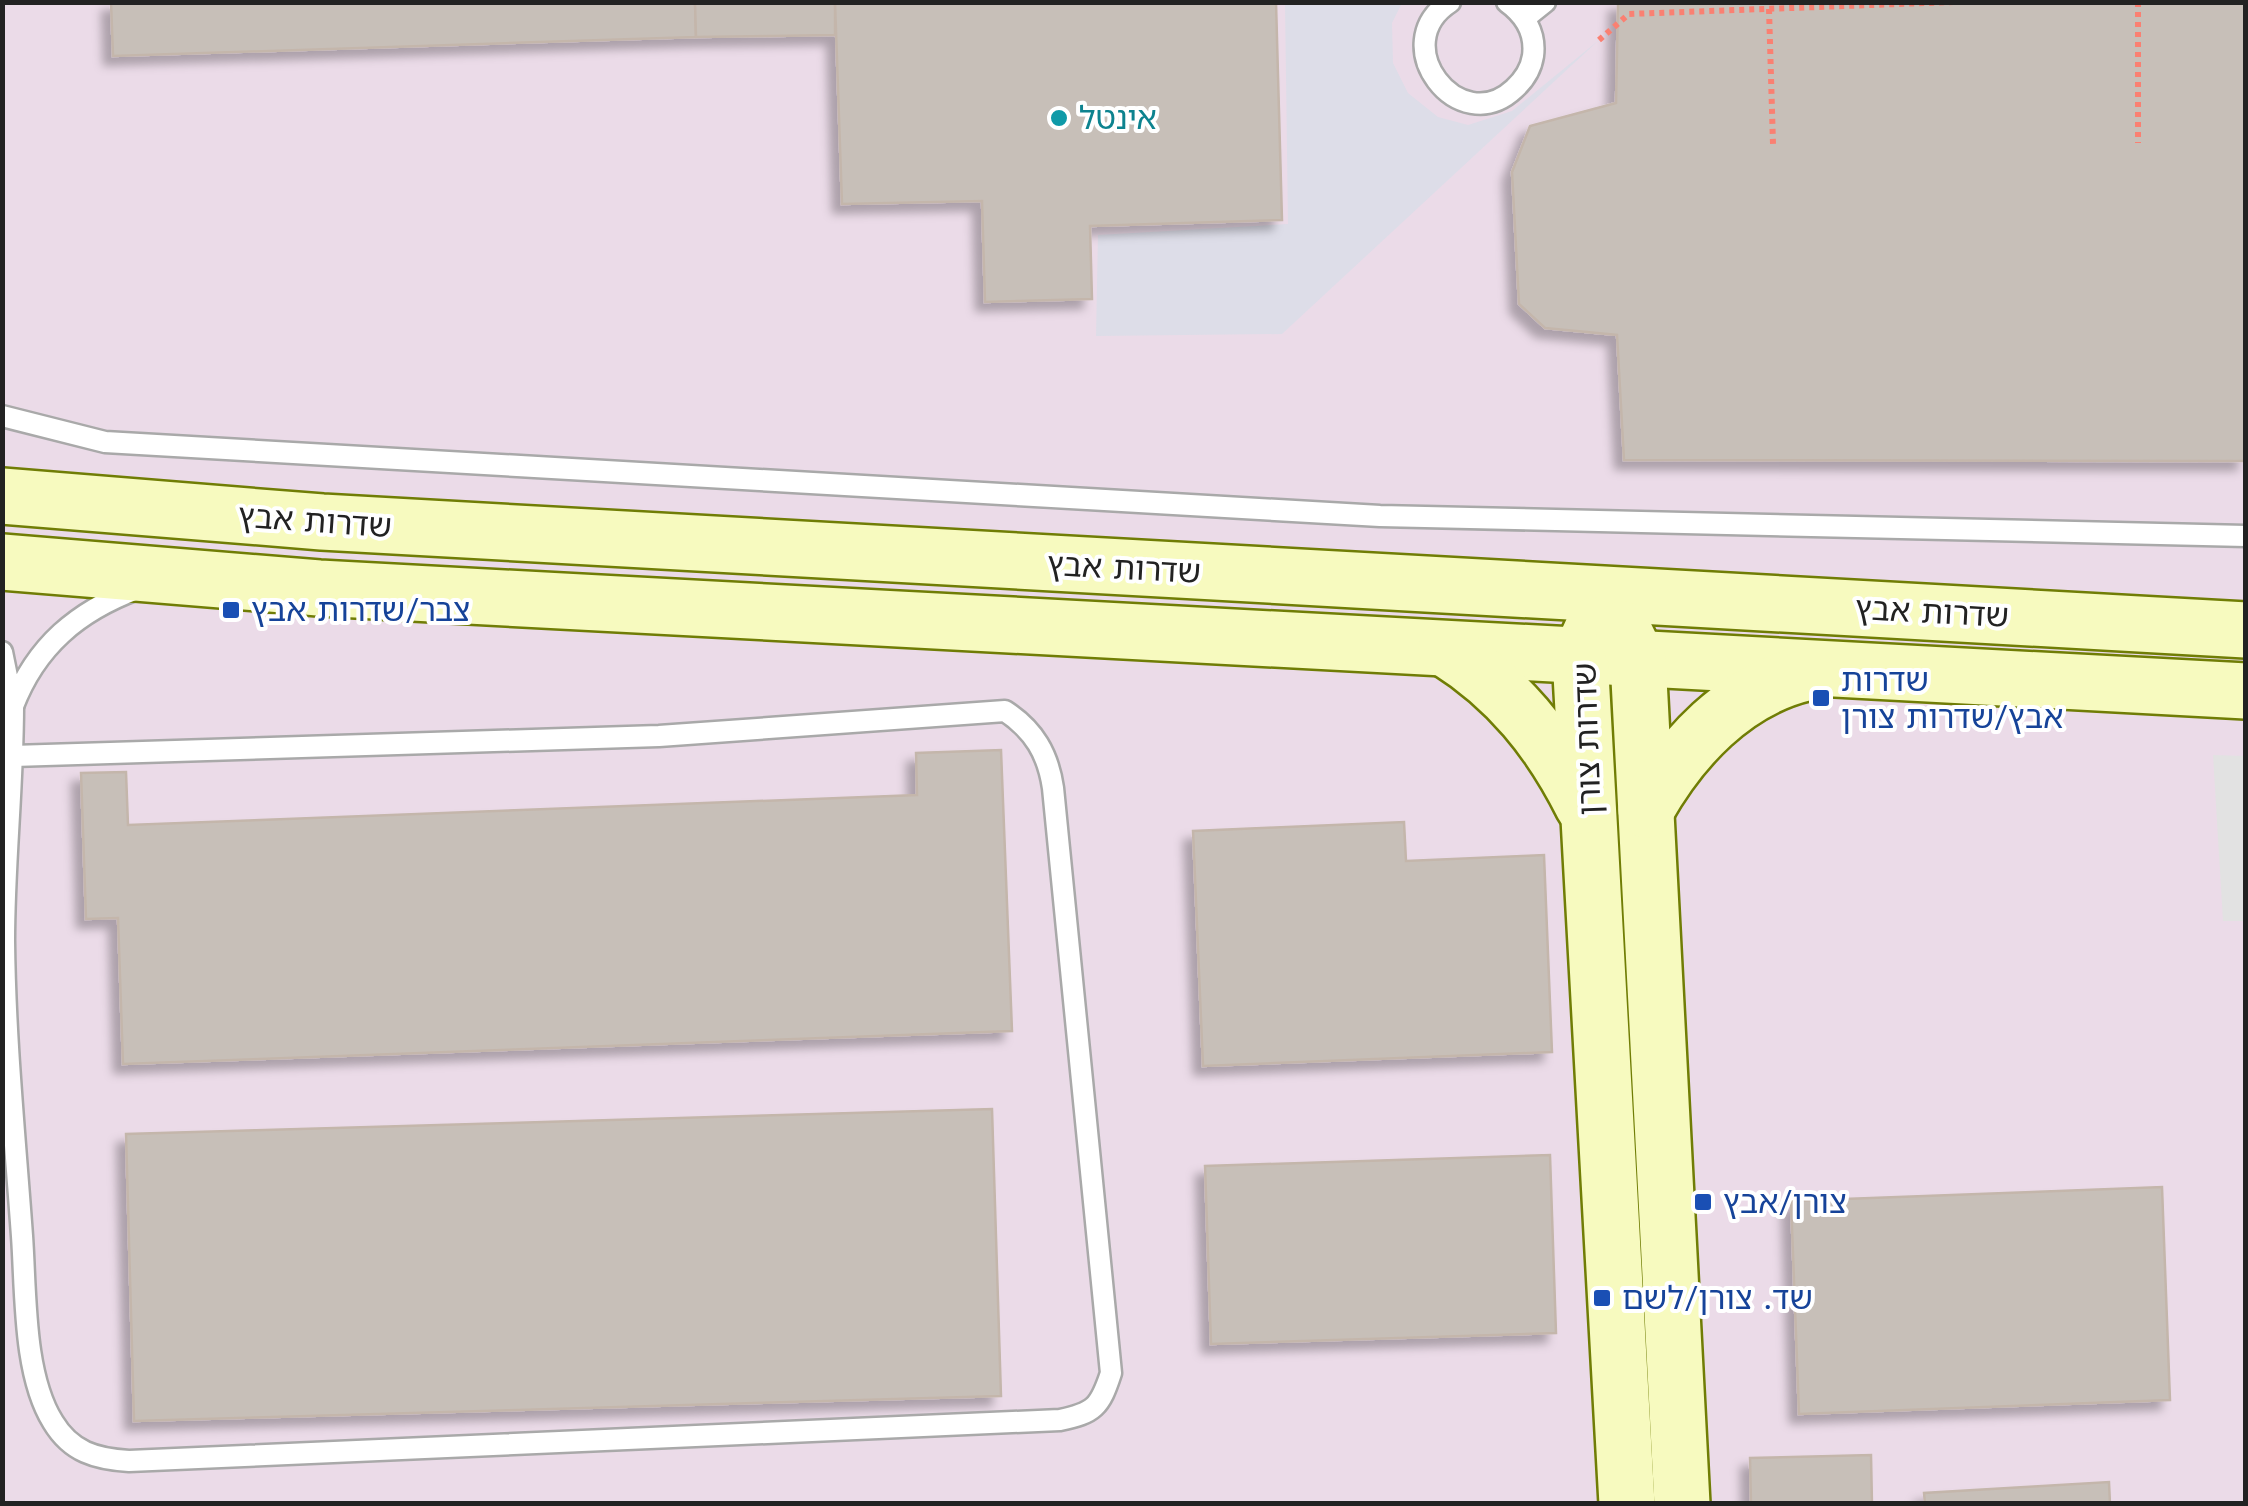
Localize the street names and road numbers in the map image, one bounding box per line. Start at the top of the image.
street label: שדרות אבץ [237,497,393,545]
street label: שדרות אבץ [1046,545,1202,591]
street label: שדרות אבץ [1854,589,2010,635]
street label: שדרות צורן [1565,662,1609,816]

